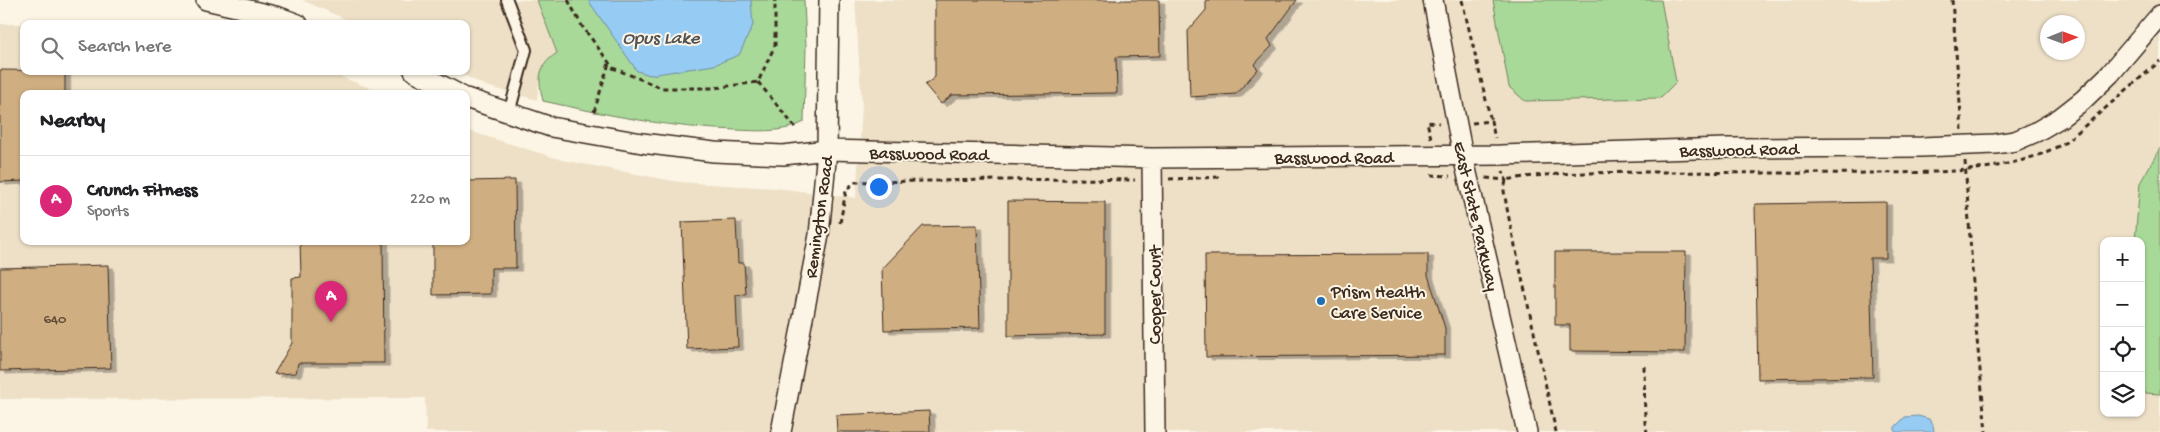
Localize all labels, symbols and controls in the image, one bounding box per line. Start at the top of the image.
north arrow [2040,15,2085,60]
search box [20,20,470,75]
water label: Opus Lake [623,28,701,51]
icon: search [38,34,66,62]
text: Search here [78,36,172,59]
text: Nearby [40,110,105,135]
street label: East State Parkway [1447,140,1502,294]
street label: Basswood Road [1678,140,1800,163]
street label: Basswood Road [868,144,990,167]
street label: Basswood Road [1273,149,1395,170]
street label: Remington Road [802,154,840,280]
your location [866,174,892,200]
text: Crunch Fitness [87,180,198,203]
text: A [51,191,61,210]
text: 220 m [410,191,450,210]
text: Sports [87,203,129,222]
map controls [2100,237,2145,417]
button: + [2100,237,2145,282]
street label: Cooper Court [1146,244,1167,344]
pin: A [315,281,347,322]
button: − [2100,282,2145,327]
place label: Prism Health Care Service [1330,283,1426,325]
marker: Prism Health Care Service [1315,295,1327,307]
house number: 640 [43,311,67,329]
button: locate [2100,327,2145,372]
button: layers [2100,372,2145,417]

